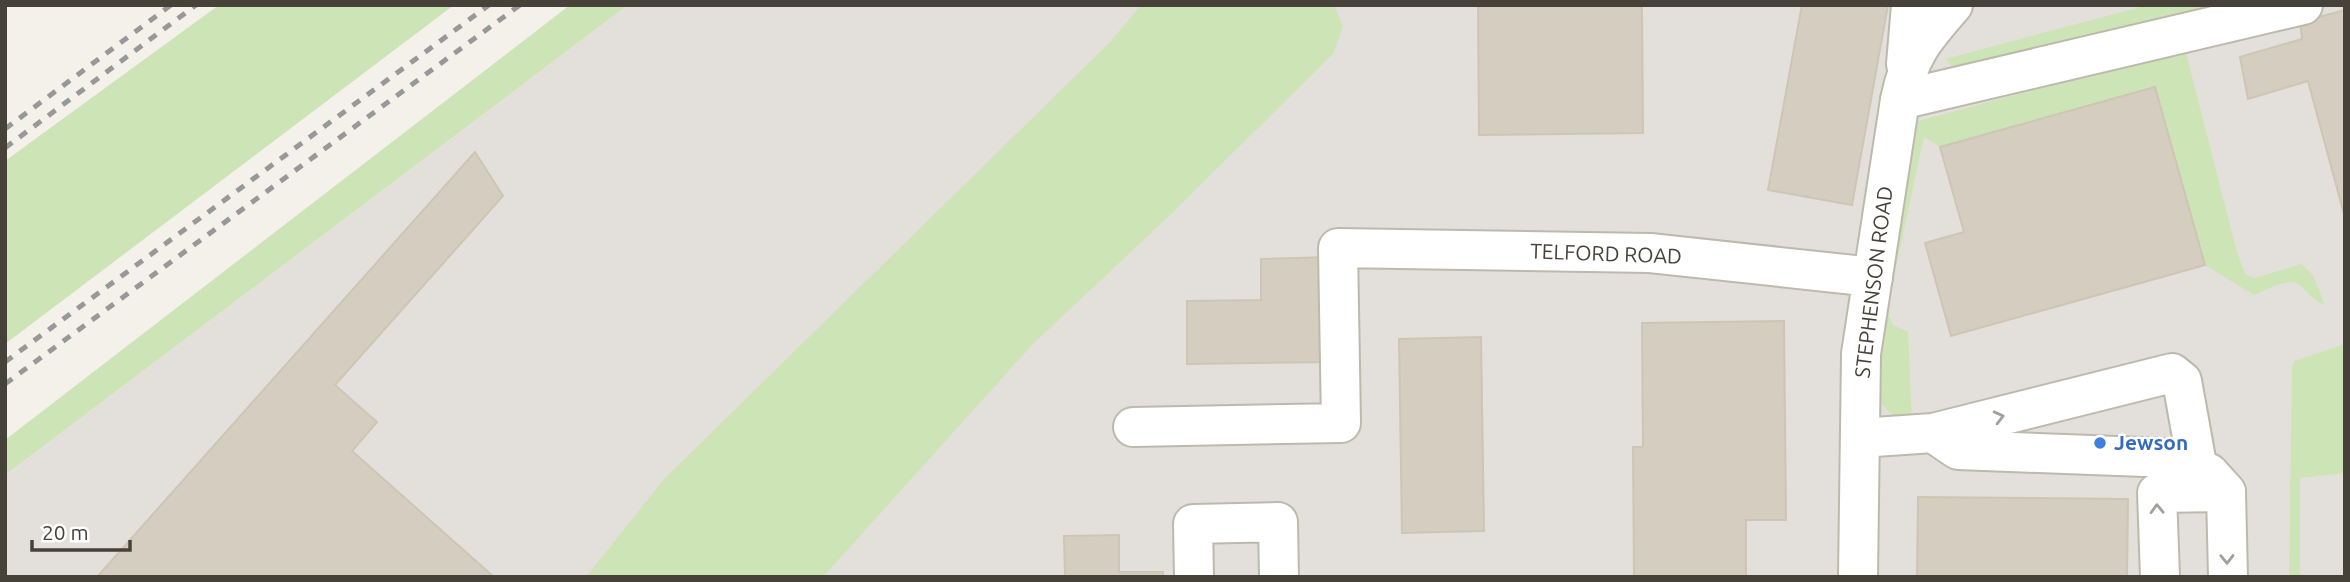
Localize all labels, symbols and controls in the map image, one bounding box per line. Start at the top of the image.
street label: STEPHENSON ROAD [1849,185,1897,379]
street label: TELFORD ROAD [1530,238,1682,268]
one-way arrow [1993,411,2005,425]
place label: Jewson [2114,430,2188,454]
marker: Jewson [2092,435,2108,451]
one-way arrow [2150,503,2165,514]
scale bar [32,508,130,552]
text: 20 m [42,520,89,544]
one-way arrow [2219,554,2235,565]

